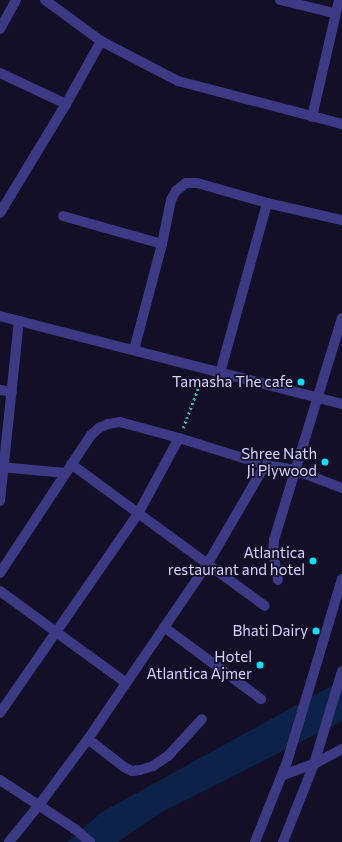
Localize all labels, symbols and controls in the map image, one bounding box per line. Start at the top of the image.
place label: Tamasha The cafe [172,373,293,391]
marker: Tamasha The cafe [296,377,306,387]
place label: Shree Nath Ji Plywood [241,444,317,479]
marker: Shree Nath Ji Plywood [320,457,330,467]
place label: Atlantica restaurant and hotel [168,543,305,578]
marker: Atlantica restaurant and hotel [308,556,318,566]
place label: Bhati Dairy [232,622,308,640]
marker: Bhati Dairy [311,626,321,636]
place label: Hotel Atlantica Ajmer [147,647,252,682]
marker: Hotel Atlantica Ajmer [255,660,265,670]

